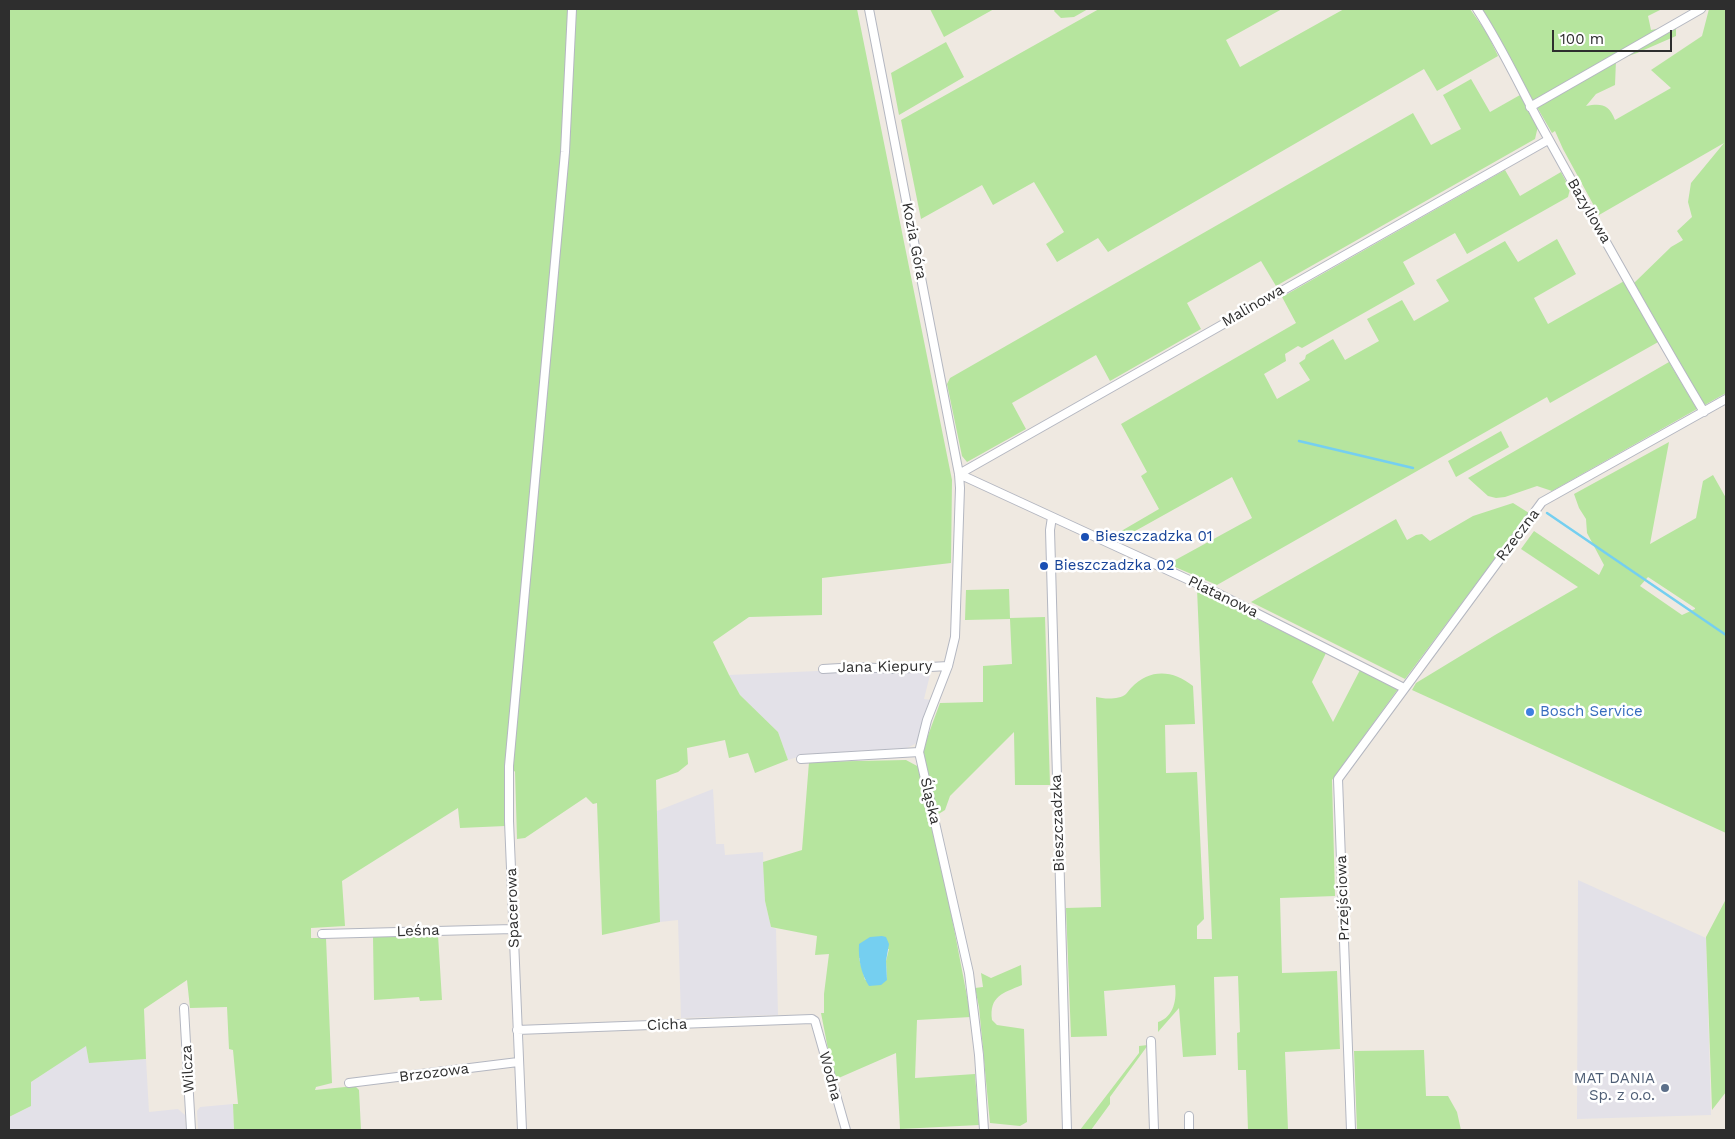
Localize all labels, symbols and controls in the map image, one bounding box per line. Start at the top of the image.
scale bar [1555,20,1675,52]
text: 100 m [1560,30,1604,48]
street label: Bazyliowa [1563,175,1615,247]
street label: Kozia Góra [898,201,930,281]
street label: Malinowa [1219,281,1287,331]
street label: Rzeczna [1493,505,1543,565]
place label: Bieszczadzka 01 [1095,528,1213,546]
marker: Bieszczadzka 01 [1079,531,1091,543]
place label: Bieszczadzka 02 [1054,557,1175,575]
marker: Bieszczadzka 02 [1038,560,1050,572]
street label: Platanowa [1185,572,1261,622]
street label: Jana Kiepury [838,657,932,677]
place label: Bosch Service [1540,703,1643,721]
marker: Bosch Service [1524,706,1536,718]
street label: Bieszczadzka [1047,774,1069,872]
street label: Śląska [916,776,944,826]
street label: Przejściowa [1333,855,1353,941]
street label: Spacerowa [503,868,523,948]
street label: Leśna [396,921,440,941]
street label: Cicha [646,1015,688,1035]
street label: Wilcza [178,1045,198,1093]
street label: Wodna [815,1049,845,1103]
street label: Brzozowa [398,1060,470,1086]
place label: MAT DANIA Sp. z o.o. [1574,1070,1655,1105]
marker: MAT DANIA Sp. z o.o. [1659,1082,1671,1094]

